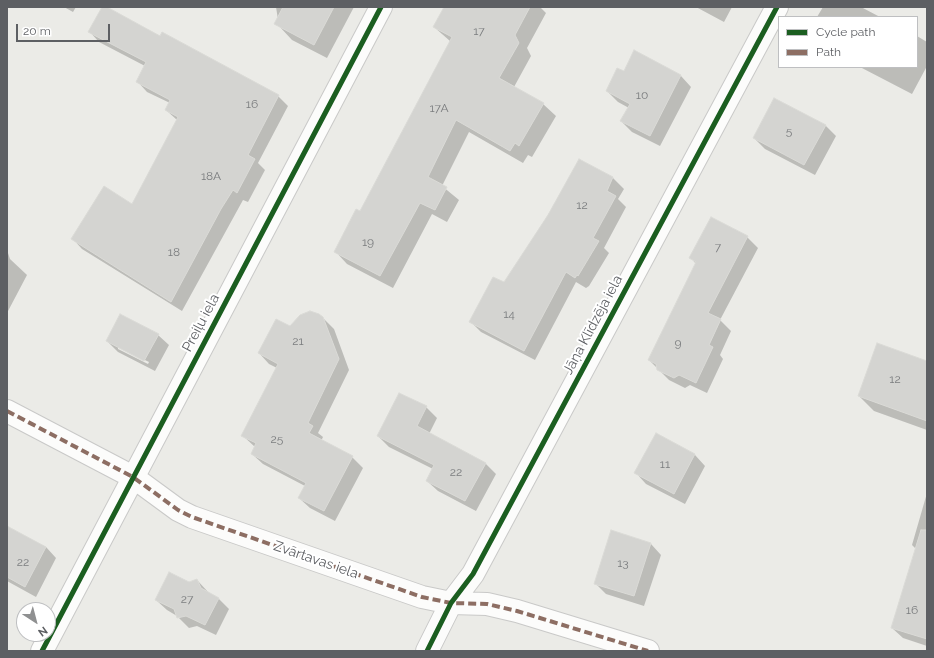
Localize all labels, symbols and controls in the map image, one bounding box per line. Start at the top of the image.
scale bar [18,16,112,42]
legend [778,16,918,68]
text: 20 m [23,24,51,38]
house number: 17 [473,24,485,38]
text: Cycle path [816,25,875,39]
text: Path [816,45,841,59]
house number: 10 [636,88,648,102]
house number: 16 [246,97,258,111]
house number: 17A [429,101,449,115]
house number: 5 [786,124,792,138]
house number: 18A [201,169,221,183]
house number: 12 [576,198,588,212]
house number: 19 [362,235,374,249]
house number: 7 [715,240,721,254]
house number: 18 [168,245,180,259]
street label: Jāņa Klīdzēja iela [560,272,626,378]
street label: Preiļu iela [179,291,223,355]
house number: 14 [503,307,515,321]
house number: 21 [292,334,304,348]
house number: 9 [674,336,682,350]
house number: 12 [889,372,901,386]
house number: 25 [271,432,283,446]
house number: 11 [660,457,670,471]
house number: 22 [450,465,462,479]
street label: Zvārtavas iela [271,538,361,582]
house number: 22 [17,555,29,569]
house number: 13 [617,556,629,570]
house number: 27 [181,592,193,606]
north arrow [16,602,56,642]
house number: 16 [906,603,918,617]
text: N [36,624,50,639]

